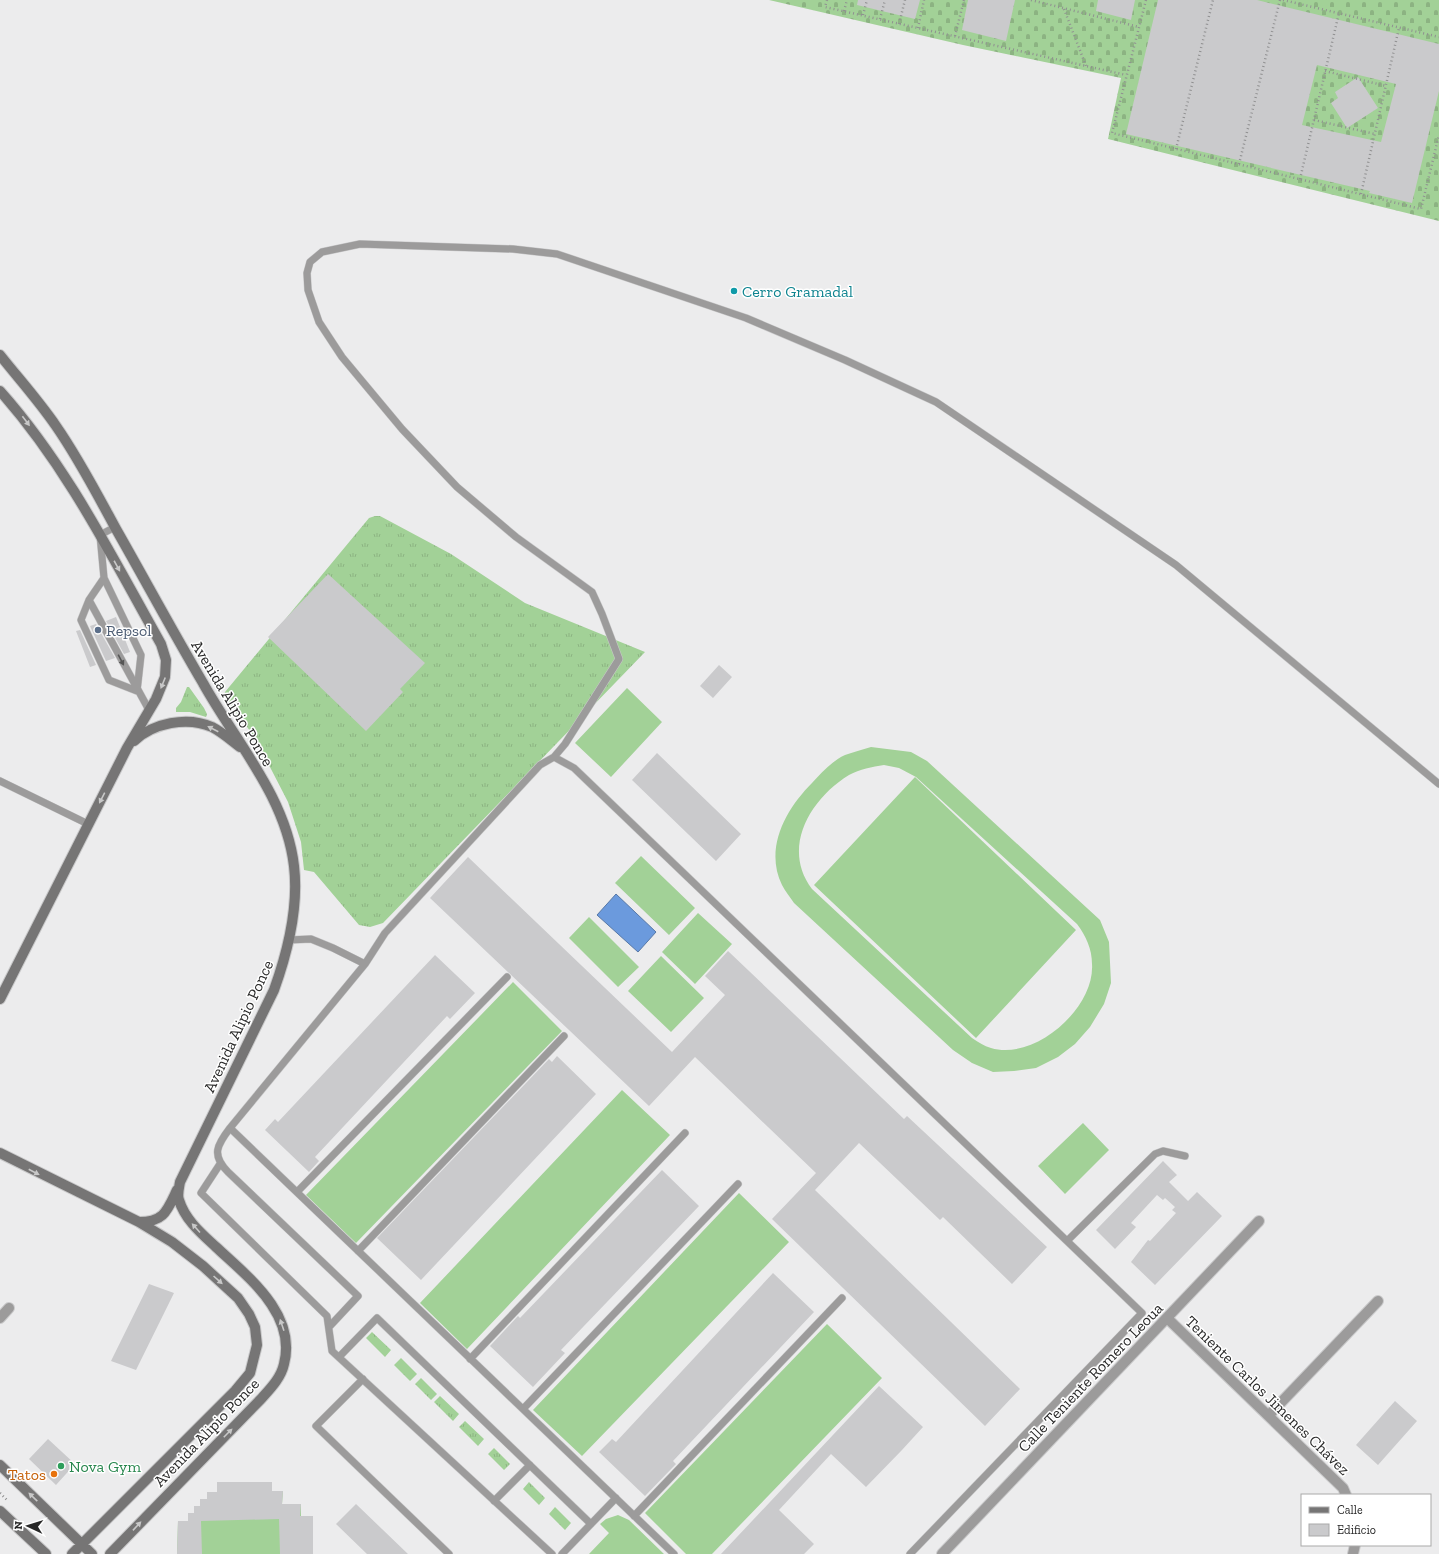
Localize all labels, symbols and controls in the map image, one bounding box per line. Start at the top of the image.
place label: Cerro Gramadal [742,282,853,301]
marker: Cerro Gramadal [729,286,739,296]
one-way arrow [21,415,30,426]
one-way arrow [114,560,121,572]
place label: Repsol [106,621,151,640]
marker: Repsol [93,625,103,635]
street label: Avenida Alipio Ponce [187,637,278,770]
one-way arrow [117,654,124,665]
one-way arrow [159,678,165,690]
one-way arrow [207,726,219,732]
one-way arrow [99,792,105,803]
street label: Avenida Alipio Ponce [199,957,277,1095]
one-way arrow [29,1168,40,1175]
one-way arrow [192,1223,201,1233]
one-way arrow [213,1275,223,1284]
street label: Calle Teniente Romero Leoua [1014,1299,1167,1456]
street label: Teniente Carlos Jimenes Chávez [1182,1312,1354,1479]
one-way arrow [278,1318,284,1330]
street label: Avenida Alipio Ponce [150,1374,263,1491]
one-way arrow [223,1428,233,1438]
place label: Nova Gym [69,1457,141,1476]
marker: Nova Gym [56,1461,66,1471]
place label: Tatos [8,1465,46,1484]
marker: Tatos [49,1469,59,1479]
one-way arrow [28,1492,38,1502]
legend [1301,1494,1431,1546]
text: Calle [1337,1503,1363,1517]
north arrow [8,1506,48,1546]
text: N [12,1520,25,1530]
one-way arrow [132,1521,142,1531]
text: Edificio [1337,1523,1376,1537]

